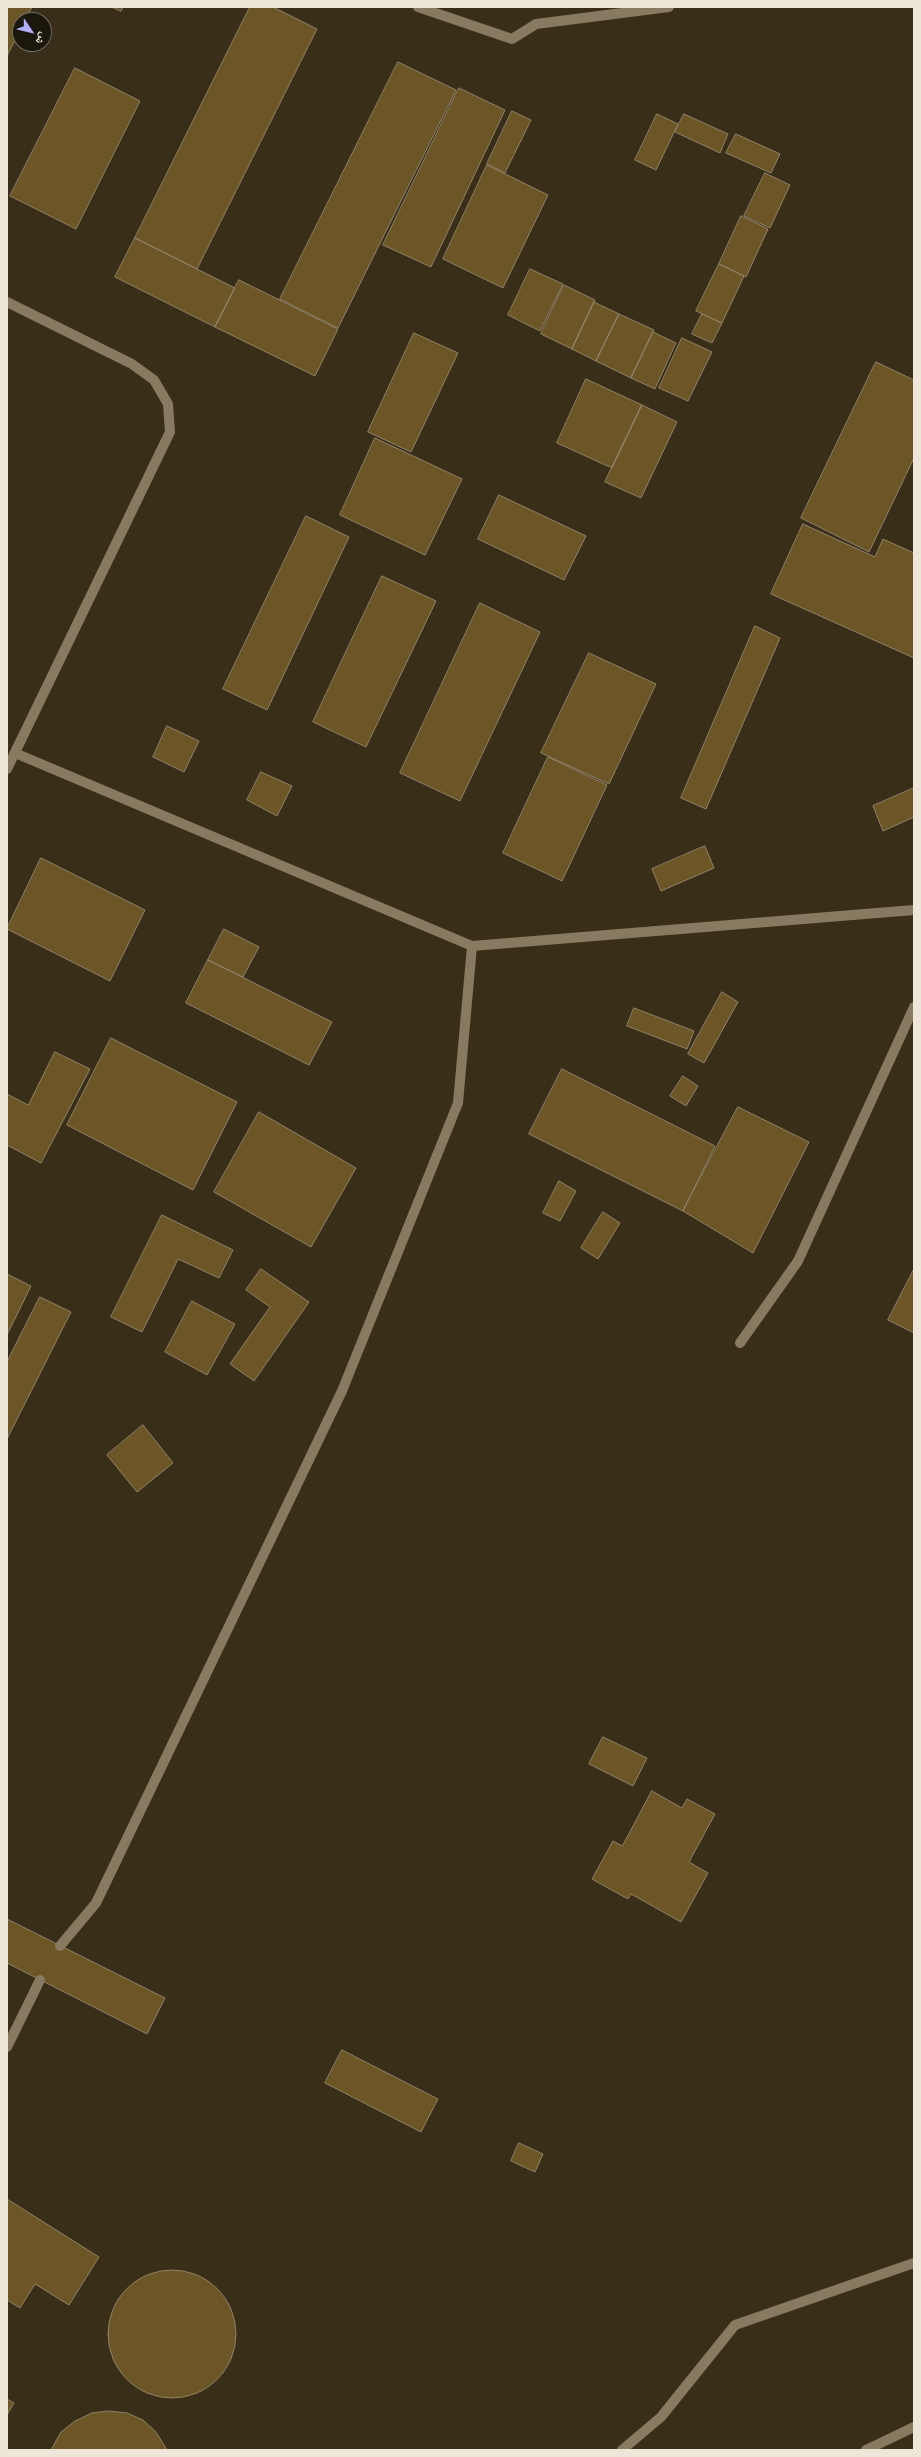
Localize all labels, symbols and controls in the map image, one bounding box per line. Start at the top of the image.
north arrow [12,12,52,52]
text: ش [33,30,50,47]

